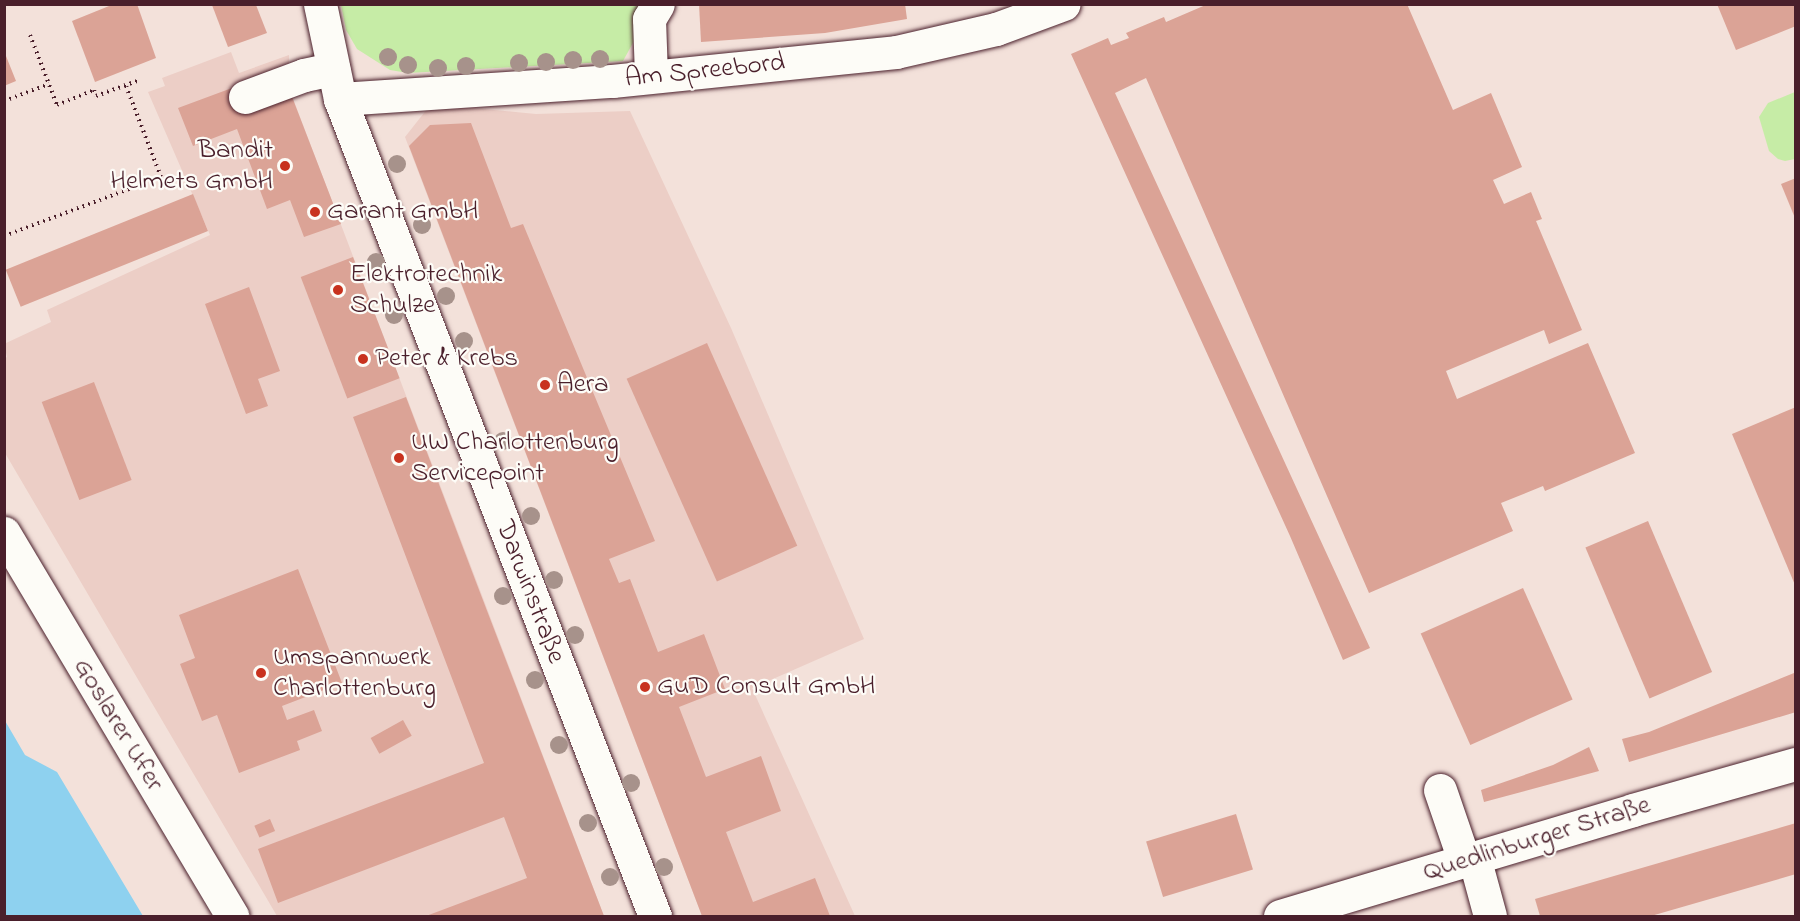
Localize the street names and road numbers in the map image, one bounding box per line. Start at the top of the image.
street label: Am Spreebord [623,46,787,96]
street label: Darwinstraße [488,516,572,668]
street label: Goslarer Ufer [66,653,170,797]
street label: Quedlinburger Straße [1420,789,1654,889]

